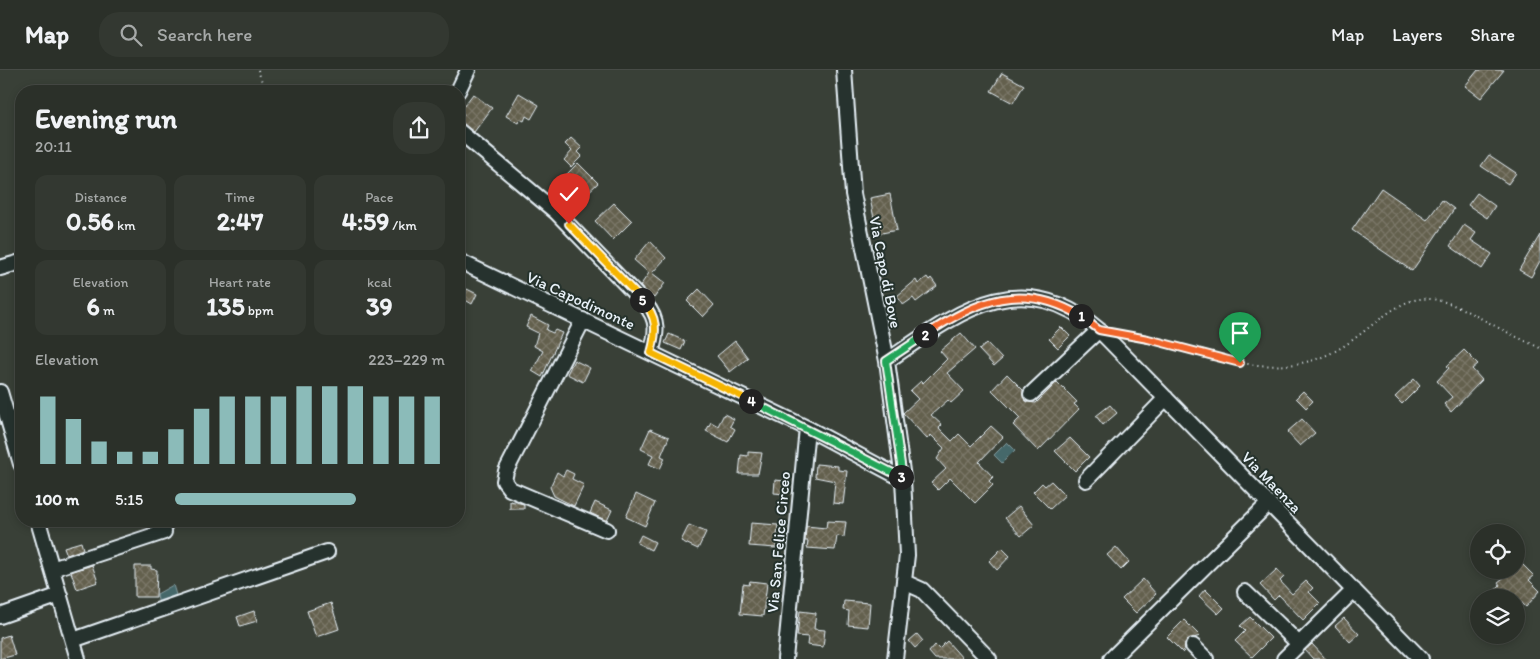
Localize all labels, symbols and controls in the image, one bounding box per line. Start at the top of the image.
search box [99,12,449,57]
text: Map [25,20,69,49]
icon: search [117,21,145,49]
text: Search here [157,23,252,46]
text: Map [1331,24,1364,46]
text: Layers [1392,24,1442,46]
text: Share [1470,24,1515,46]
text: Evening run [35,101,177,135]
button: share [393,102,445,154]
text: 20:11 [35,137,72,156]
pin [548,173,590,224]
icon: check [555,180,583,208]
text: Distance [74,189,127,206]
text: Time [225,189,255,206]
text: Pace [365,189,393,206]
text: 0.56 [66,206,114,236]
text: 2:47 [217,206,263,236]
text: 4:59 [342,206,389,236]
street label: Via Capo di Bove [865,215,906,330]
text: km [114,217,135,234]
text: /km [389,217,417,234]
street label: Via Capodimonte [524,267,638,334]
text: Elevation [73,274,128,291]
text: Heart rate [209,274,271,291]
text: kcal [367,274,392,291]
pin: 5 [630,288,654,312]
text: 6 [87,291,100,321]
text: 135 [206,291,245,321]
text: 39 [366,291,393,321]
text: 5 [639,292,646,309]
text: m [100,302,115,319]
text: bpm [245,302,274,319]
pin: 1 [1068,304,1094,328]
text: 1 [1078,308,1085,325]
pin [1219,312,1261,363]
icon: arrive [1226,319,1254,347]
pin: 2 [912,322,938,348]
text: 2 [922,327,929,344]
text: Elevation [35,350,99,369]
text: 223–229 m [368,350,445,369]
pin: 4 [738,388,764,414]
text: 4 [747,393,756,410]
street label: Via Maenza [1238,448,1306,517]
pin: 3 [888,464,914,490]
text: 3 [898,469,905,486]
street label: Via San Felice Circeo [763,471,794,614]
text: 100 m [35,490,79,509]
text: 5:15 [115,490,143,509]
map controls [1470,524,1525,644]
button: locate [1470,524,1525,579]
button: layers [1470,589,1525,644]

